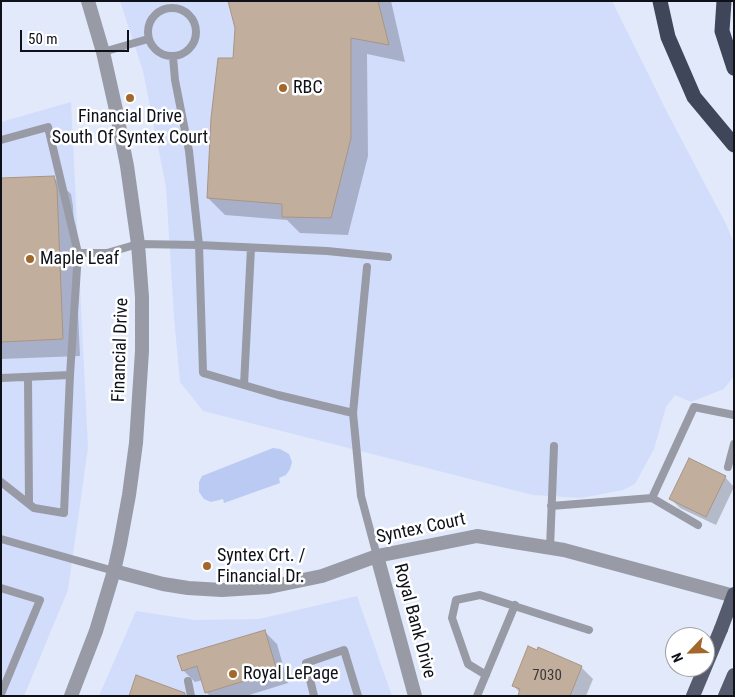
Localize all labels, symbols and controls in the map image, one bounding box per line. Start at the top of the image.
scale bar [22,20,131,52]
text: 50 m [28,30,58,48]
place label: RBC [293,77,323,99]
marker: RBC [277,82,289,94]
marker: Financial Drive South Of Syntex Court [124,92,136,104]
place label: Financial Drive South Of Syntex Court [52,106,208,148]
place label: Maple Leaf [40,248,119,270]
marker: Maple Leaf [24,253,36,265]
street label: Financial Drive [108,298,134,402]
street label: Syntex Court [374,509,468,549]
place label: Syntex Crt. / Financial Dr. [217,545,305,588]
marker: Syntex Crt. / Financial Dr. [201,560,213,572]
street label: Royal Bank Drive [388,561,440,681]
north arrow [665,627,715,677]
text: N [668,651,686,665]
place label: Royal LePage [243,663,339,685]
house number: 7030 [532,667,562,685]
marker: Royal LePage [227,668,239,680]

